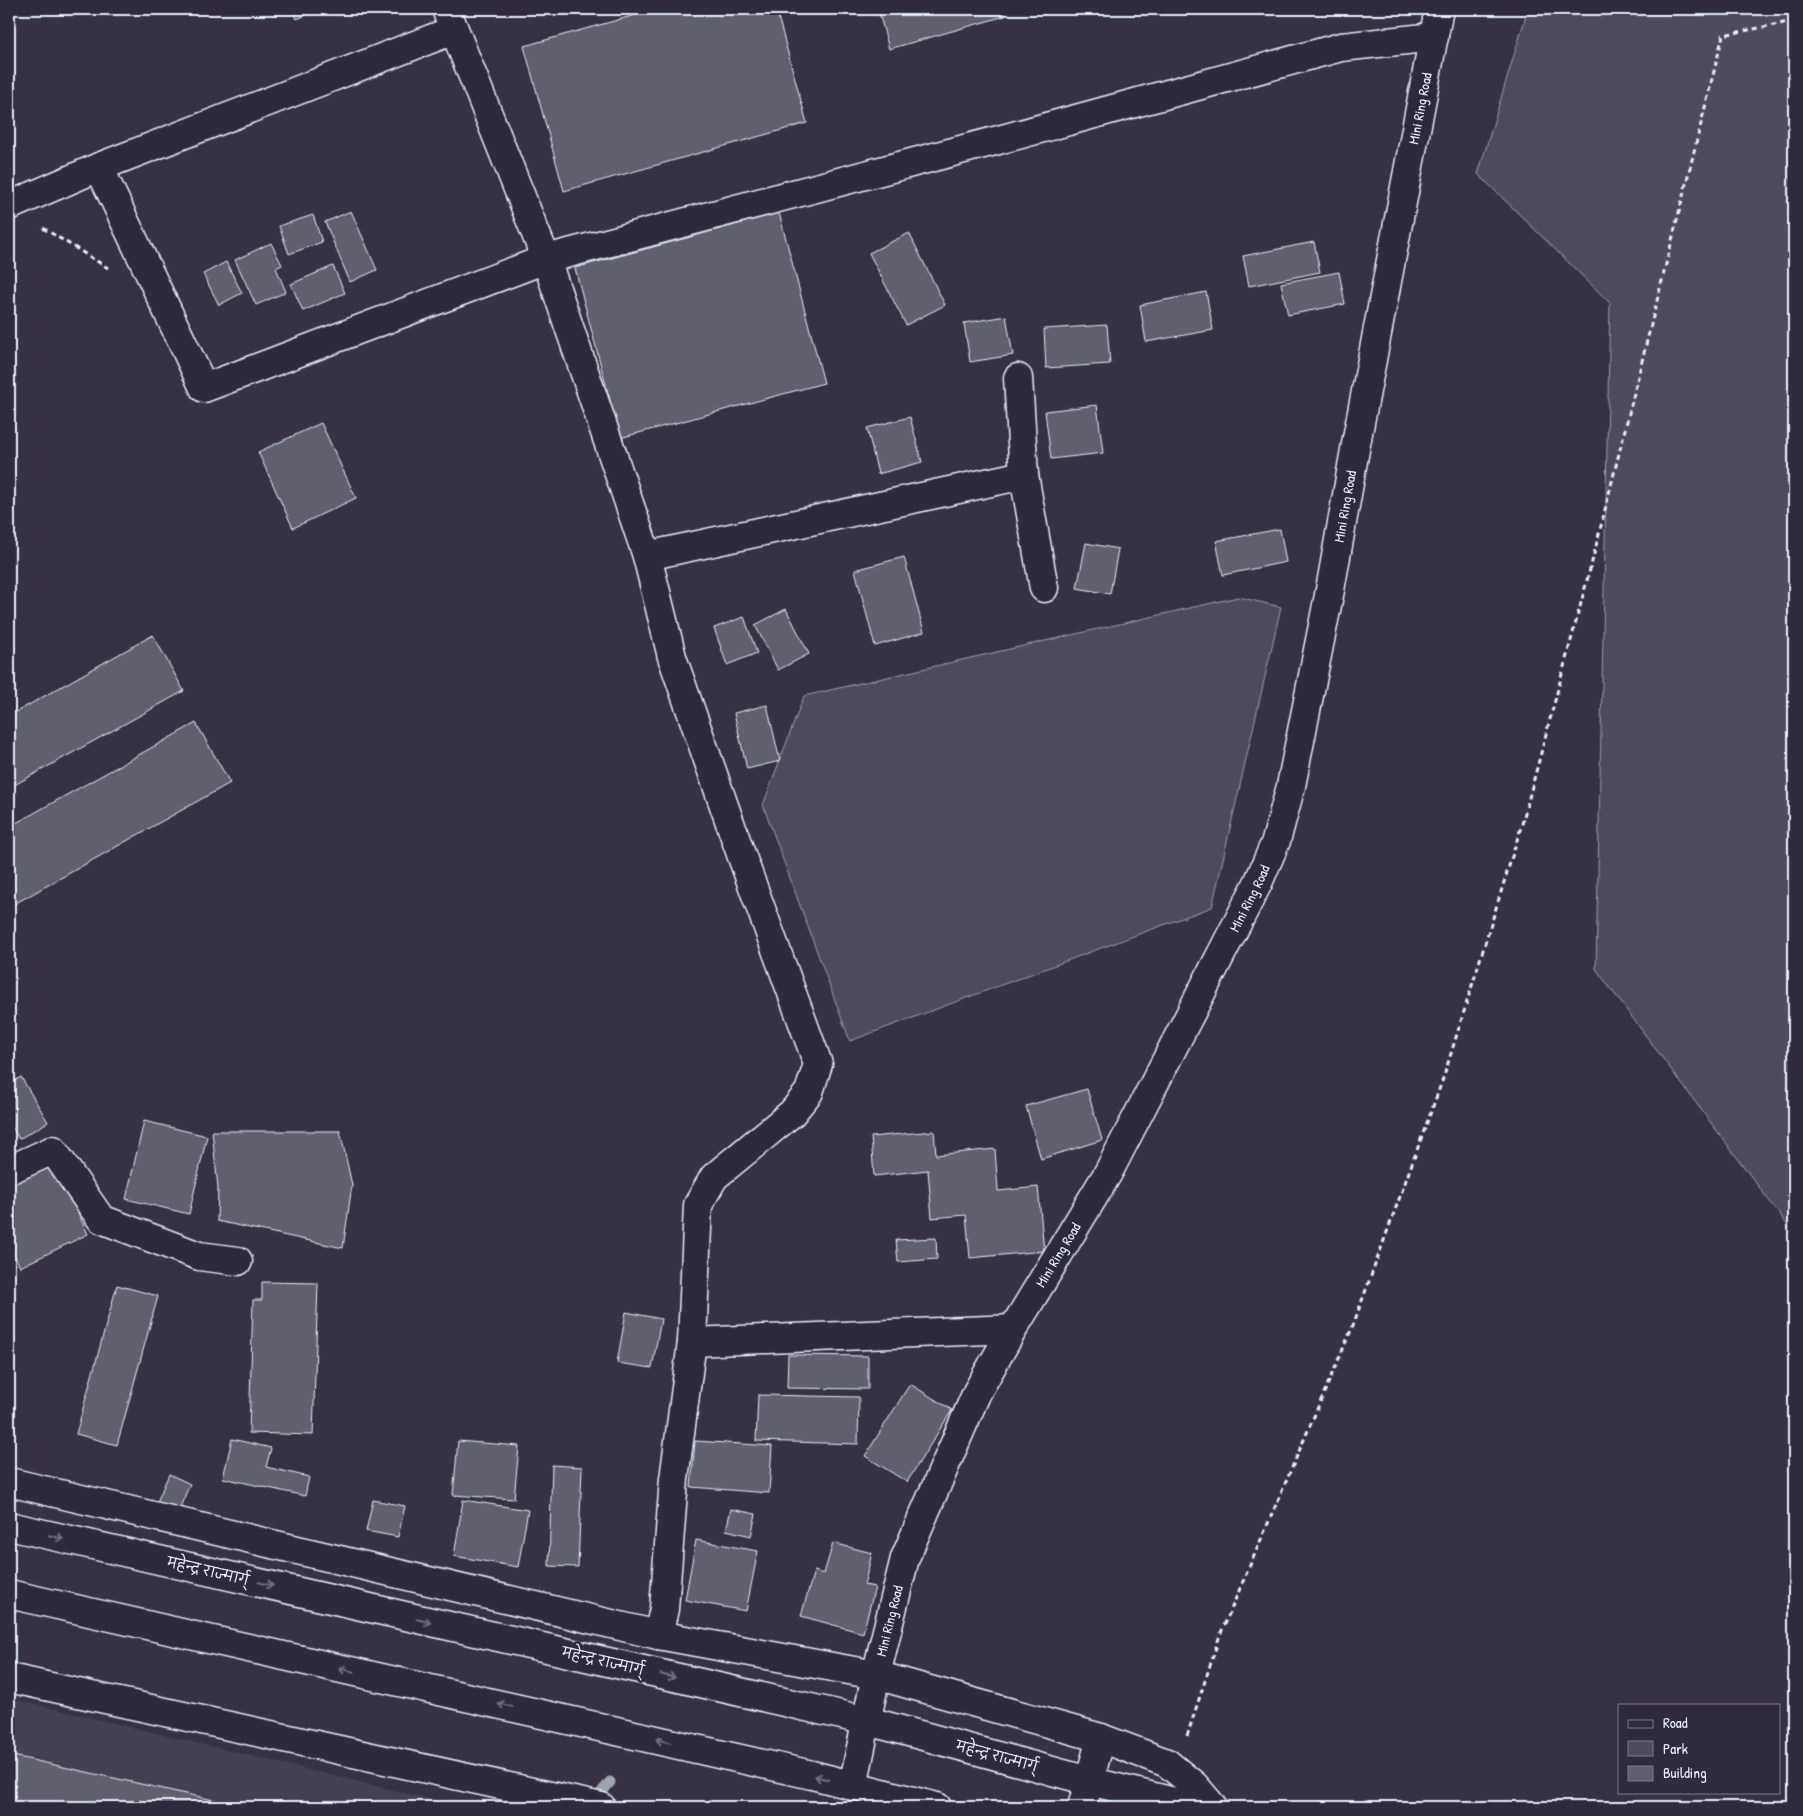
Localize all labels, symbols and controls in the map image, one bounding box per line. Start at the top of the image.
street label: Mini Ring Road [1403,70,1436,146]
street label: Mini Ring Road [1329,468,1360,544]
street label: Mini Ring Road [1224,861,1274,935]
street label: Mini Ring Road [1031,1218,1085,1291]
one-way arrow [48,1533,64,1542]
street label: महेन्द्र राज्मार्ग् [164,1549,253,1592]
one-way arrow [257,1580,273,1589]
street label: Mini Ring Road [871,1583,907,1658]
one-way arrow [416,1616,432,1626]
street label: महेन्द्र राज्मार्ग् [559,1639,648,1682]
one-way arrow [339,1665,355,1674]
one-way arrow [660,1672,676,1681]
one-way arrow [497,1700,513,1709]
legend [1618,1704,1780,1794]
text: Road [1663,1712,1688,1733]
street label: महेन्द्र राज्मार्ग् [953,1732,1042,1778]
one-way arrow [656,1736,672,1745]
text: Park [1663,1738,1688,1759]
text: Building [1663,1762,1707,1783]
one-way arrow [814,1773,830,1782]

